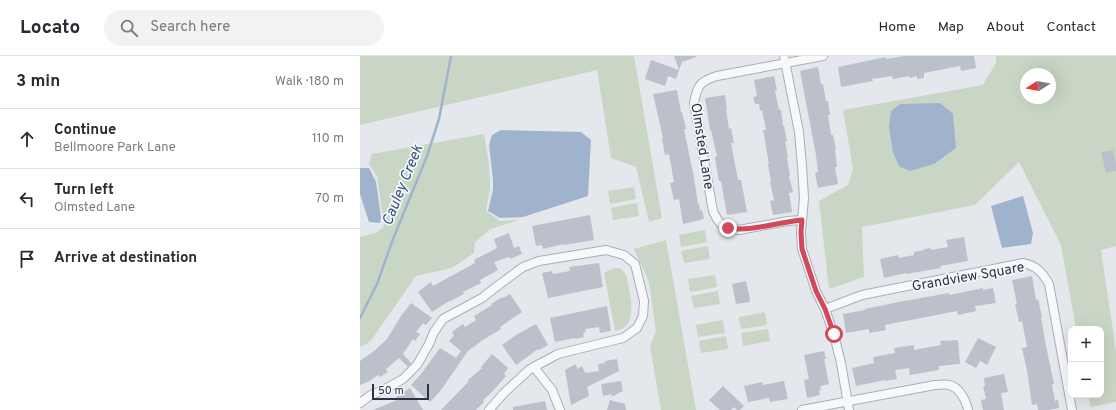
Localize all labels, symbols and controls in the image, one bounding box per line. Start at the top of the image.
search box [104,10,384,46]
text: Locato [20,16,80,40]
icon: search [118,17,140,39]
text: Search here [150,18,230,37]
text: Home [879,19,916,36]
text: Map [938,19,964,36]
text: About [986,19,1025,36]
text: Contact [1047,19,1096,36]
north arrow [1020,68,1056,104]
text: 3 min [16,71,60,93]
text: Walk · 180 m [275,74,344,90]
street label: Olmsted Lane [686,102,717,191]
text: Continue [54,121,116,140]
icon: ahead [16,128,38,150]
text: 110 m [312,131,344,147]
text: Bellmoore Park Lane [54,140,176,156]
water label: Cauley Creek [379,142,428,229]
text: Turn left [54,181,114,200]
icon: left [16,188,38,210]
text: 70 m [315,191,344,207]
text: Olmsted Lane [54,200,135,216]
route end [719,219,737,237]
icon: arrive [16,248,38,270]
text: Arrive at destination [54,249,197,268]
street label: Grandview Square [911,259,1026,296]
route start [825,325,843,343]
map controls [1068,326,1104,398]
button: + [1068,326,1104,362]
button: − [1068,362,1104,398]
scale bar [372,382,429,401]
text: 50 m [378,384,404,398]

